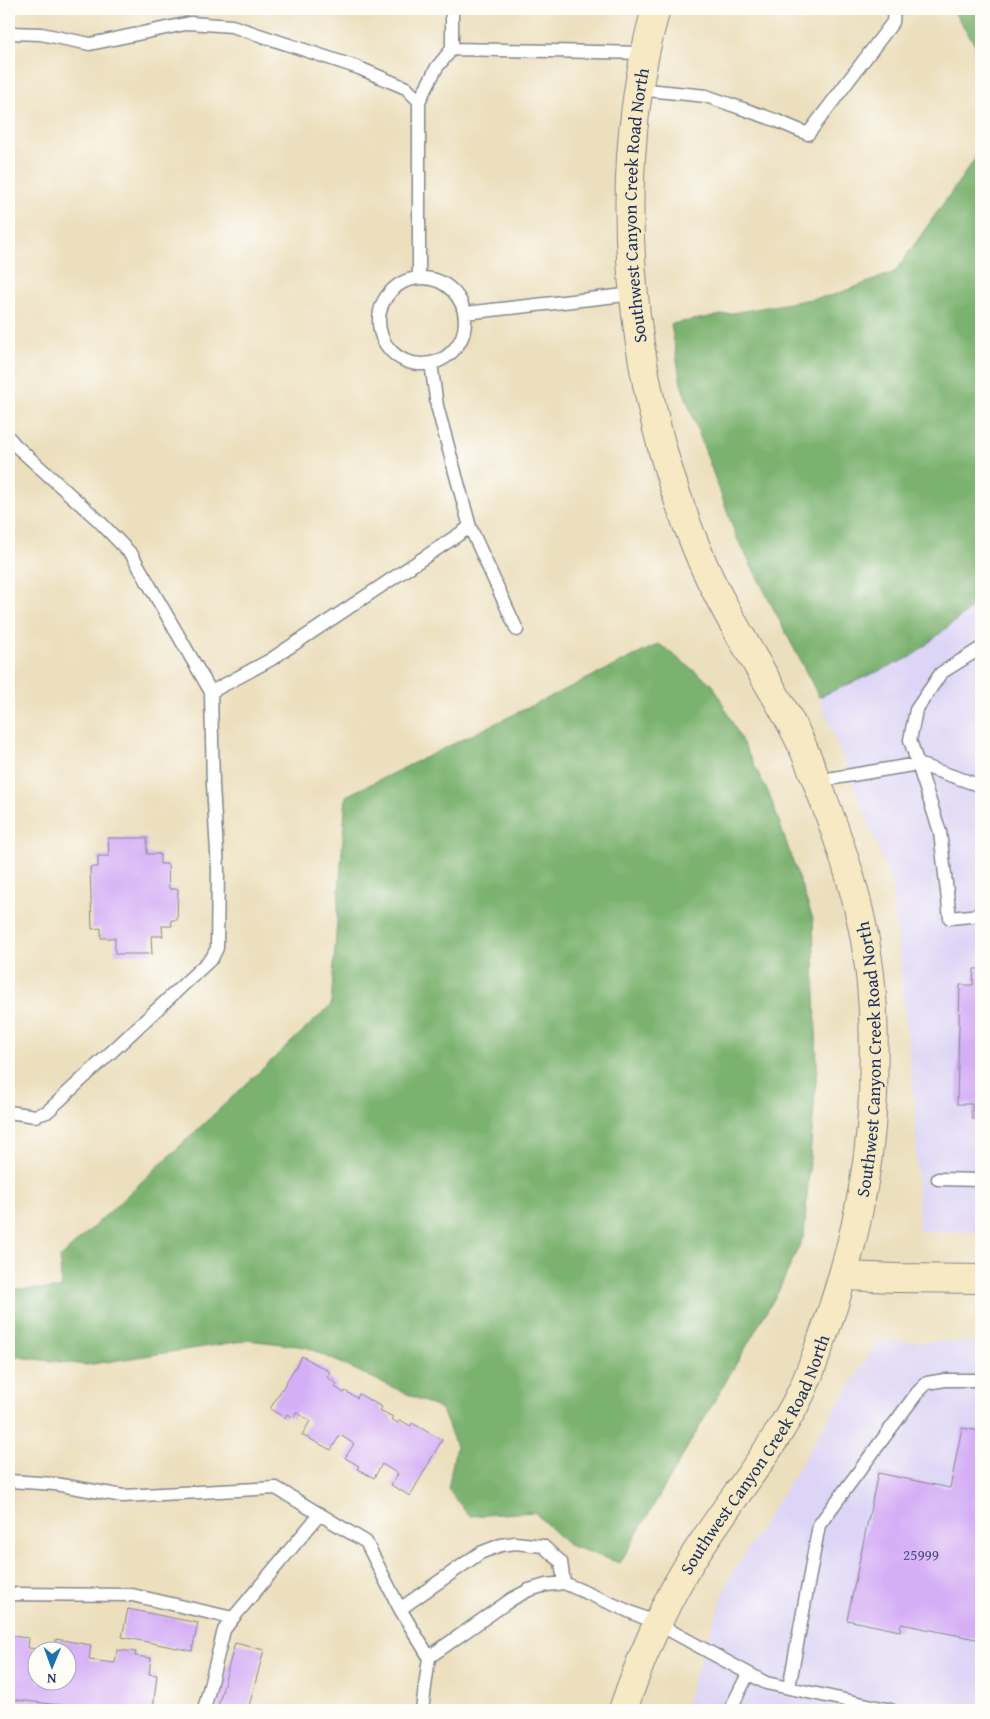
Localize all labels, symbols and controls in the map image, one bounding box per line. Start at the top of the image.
street label: Southwest Canyon Creek Road North [616,66,655,345]
street label: Southwest Canyon Creek Road North [848,919,887,1199]
street label: Southwest Canyon Creek Road North [672,1330,836,1579]
house number: 25999 [903,1544,939,1565]
north arrow [28,1642,78,1692]
text: N [46,1669,57,1689]

